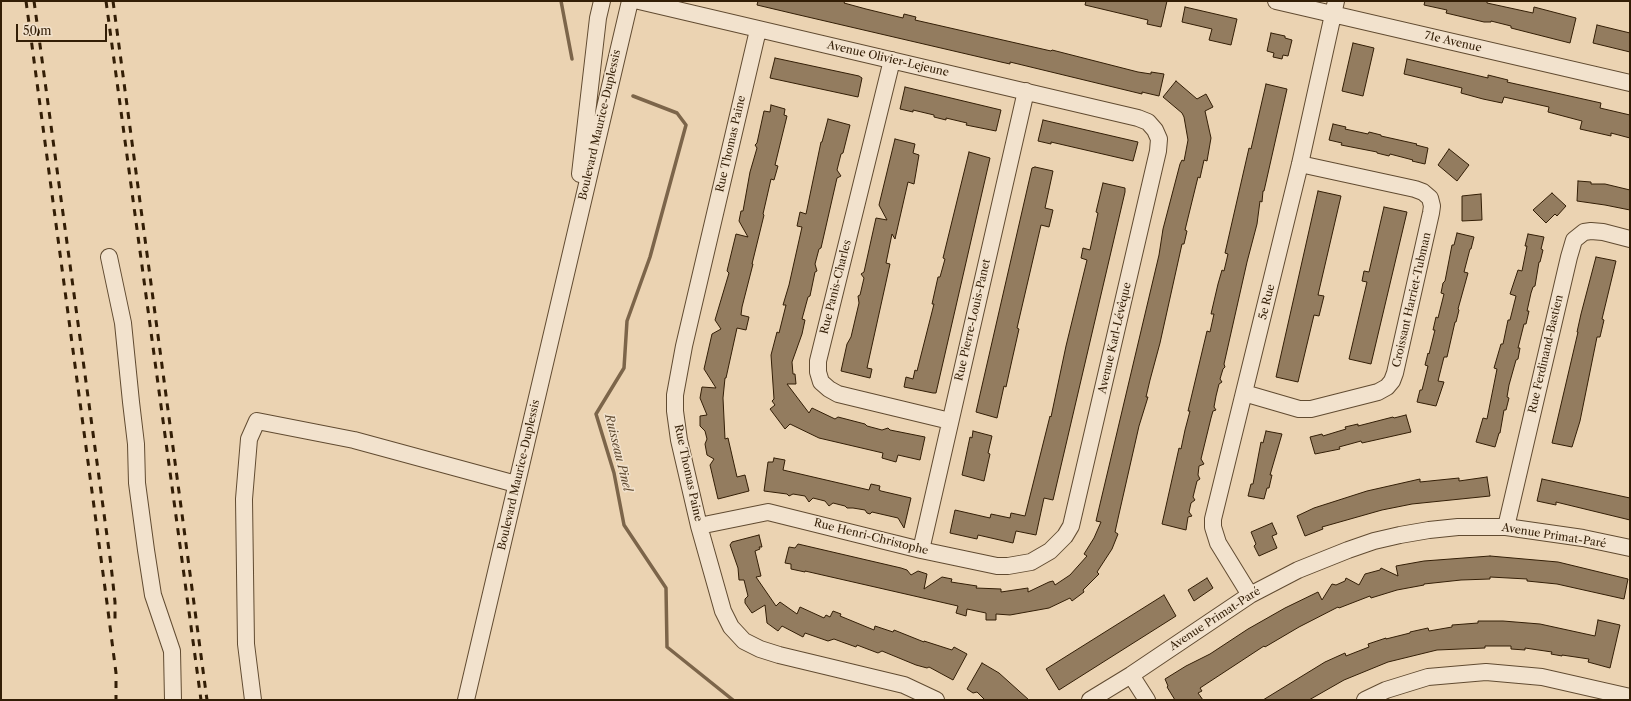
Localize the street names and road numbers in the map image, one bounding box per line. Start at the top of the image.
street label: 71e Avenue [1423,29,1483,55]
street label: Avenue Olivier-Lejeune [826,39,950,79]
street label: Boulevard Maurice-Duplessis [576,48,624,202]
street label: Rue Thomas Paine [713,94,749,194]
street label: Croissant Harriet-Tubman [1390,231,1434,369]
street label: Rue Panis-Charles [818,238,854,336]
street label: Rue Pierre-Louis-Panet [953,258,993,382]
street label: Avenue Karl-Lévêque [1096,281,1134,395]
street label: 5e Rue [1256,283,1278,321]
street label: Rue Ferdinand-Bastien [1526,294,1566,414]
street label: Boulevard Maurice-Duplessis [495,398,543,552]
street label: Rue Thomas Paine [671,423,705,523]
street label: Rue Henri-Christophe [812,516,930,558]
street label: Avenue Primat-Paré [1501,521,1607,551]
street label: Avenue Primat-Paré [1167,585,1263,653]

